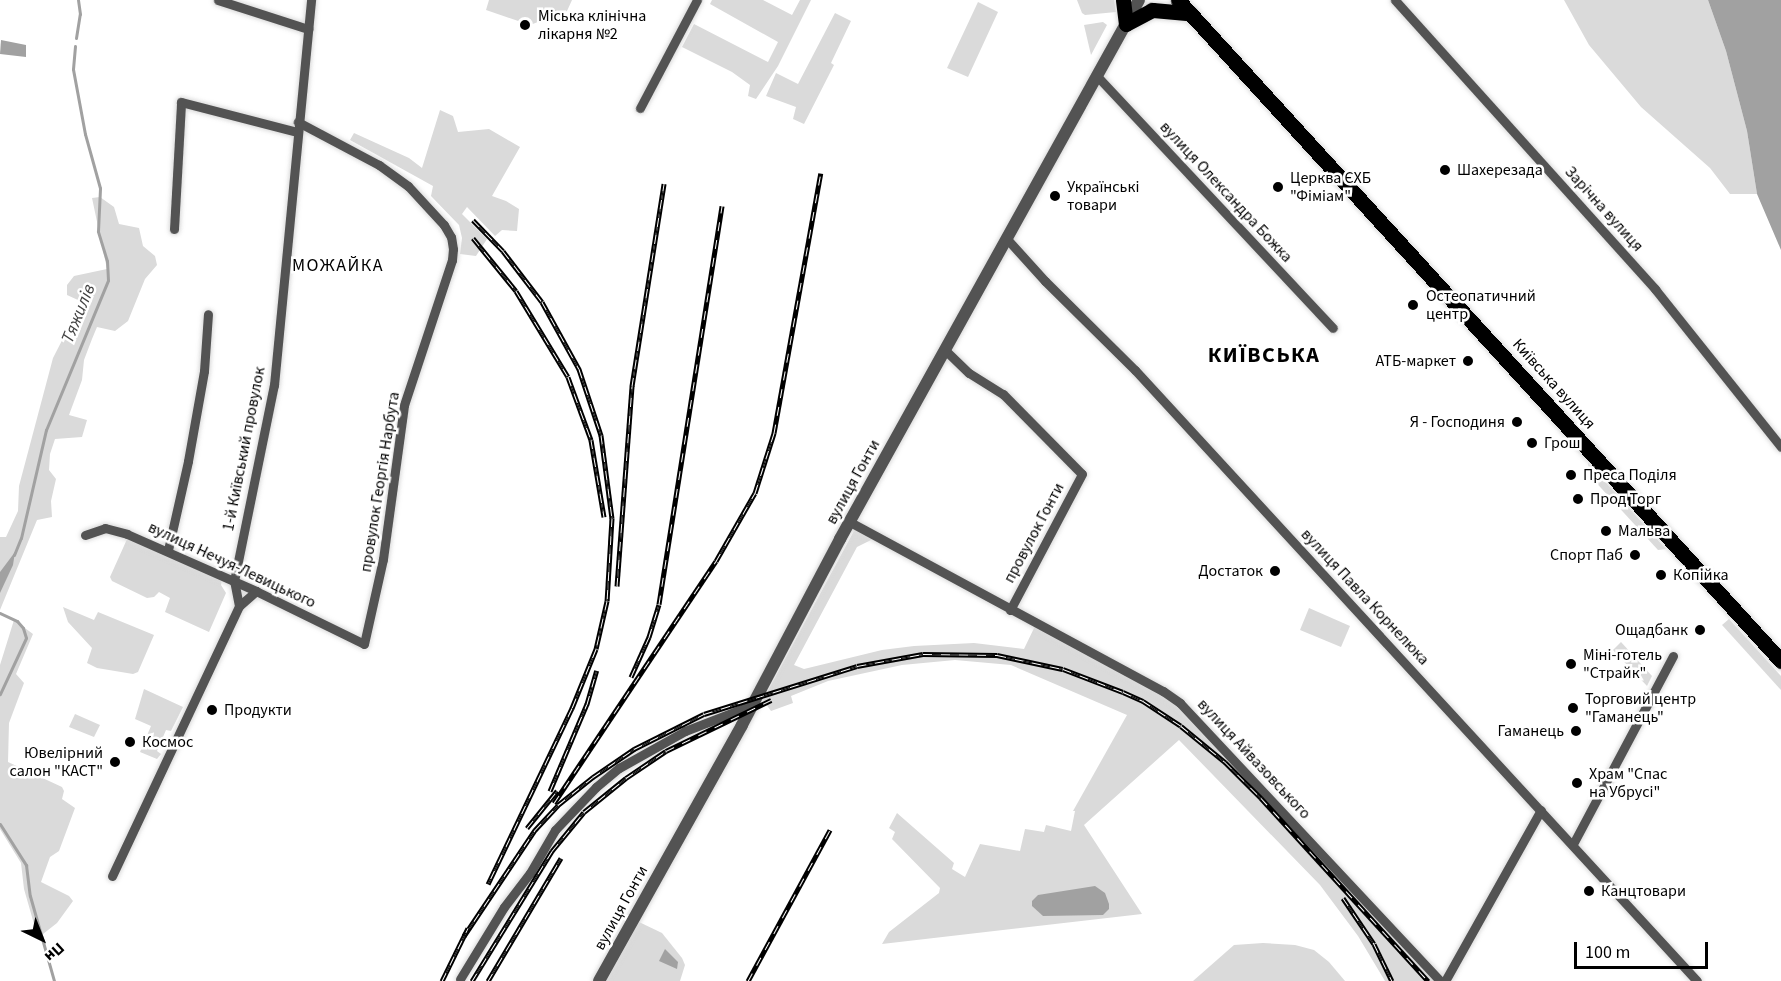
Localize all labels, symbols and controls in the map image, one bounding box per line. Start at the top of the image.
place label: Міська клінічна лікарня №2 [538,6,646,44]
marker: Міська клінічна лікарня №2 [516,16,534,34]
street label: вулиця Олександра Божка [1156,118,1296,266]
place label: Шахерезада [1457,160,1543,180]
street label: Зарічна вулиця [1561,162,1647,256]
marker: Шахерезада [1438,163,1452,177]
place label: Церква ЄХБ "Фіміам" [1290,168,1371,206]
place label: Українські товари [1067,177,1139,215]
marker: Церква ЄХБ "Фіміам" [1271,180,1285,194]
marker: Українські товари [1048,189,1062,203]
district label: МОЖАЙКА [292,255,384,277]
water label: Тяжилів [57,281,101,347]
place label: Остеопатичний центр [1426,286,1536,324]
marker: Остеопатичний центр [1404,296,1422,314]
street label: Київська вулиця [1509,335,1599,433]
district label: КИЇВСЬКА [1208,343,1320,369]
place label: АТБ-маркет [1375,351,1456,371]
marker: АТБ-маркет [1461,354,1475,368]
street label: 1-й Київський провулок [219,365,269,533]
street label: провулок Георгія Нарбута [356,390,404,574]
place label: Я - Господиня [1410,412,1505,432]
marker: Я - Господиня [1510,415,1524,429]
place label: Грош [1544,433,1581,453]
street label: вулиця Гонти [822,436,884,528]
marker: Грош [1525,436,1539,450]
place label: Преса Поділя [1583,465,1677,485]
marker: Преса Поділя [1564,468,1578,482]
street label: провулок Гонти [1000,480,1068,586]
place label: Прод Торг [1590,489,1661,509]
marker: Прод Торг [1571,492,1585,506]
street label: вулиця Нечуя-Левицького [145,518,319,612]
place label: Мальва [1618,521,1670,541]
marker: Мальва [1599,524,1613,538]
street label: вулиця Павла Корнелюка [1297,525,1433,669]
place label: Спорт Паб [1550,545,1623,565]
marker: Спорт Паб [1628,548,1642,562]
place label: Достаток [1198,561,1263,581]
marker: Достаток [1268,564,1282,578]
place label: Копійка [1673,565,1728,585]
marker: Копійка [1654,568,1668,582]
place label: Ощадбанк [1615,620,1688,640]
marker: Ощадбанк [1693,623,1707,637]
place label: Міні-готель "Страйк" [1583,645,1662,683]
marker: Міні-готель "Страйк" [1564,657,1578,671]
place label: Торговий центр "Гаманець" [1585,689,1696,727]
street label: вулиця Айвазовського [1193,695,1315,823]
place label: Продукти [224,700,292,720]
marker: Торговий центр "Гаманець" [1566,701,1580,715]
marker: Продукти [205,703,219,717]
place label: Гаманець [1498,721,1564,741]
marker: Гаманець [1569,724,1583,738]
place label: Космос [142,732,193,752]
marker: Космос [123,735,137,749]
place label: Ювелірний салон "КАСТ" [10,743,103,781]
marker: Ювелірний салон "КАСТ" [108,755,122,769]
place label: Храм "Спас на Убрусі" [1589,764,1667,802]
marker: Храм "Спас на Убрусі" [1570,776,1584,790]
street label: вулиця Гонти [590,862,652,954]
place label: Канцтовари [1601,881,1686,901]
marker: Канцтовари [1582,884,1596,898]
north arrow [12,909,72,969]
scale bar [1577,930,1710,968]
text: Пн [39,937,69,967]
text: 100 m [1585,940,1630,965]

